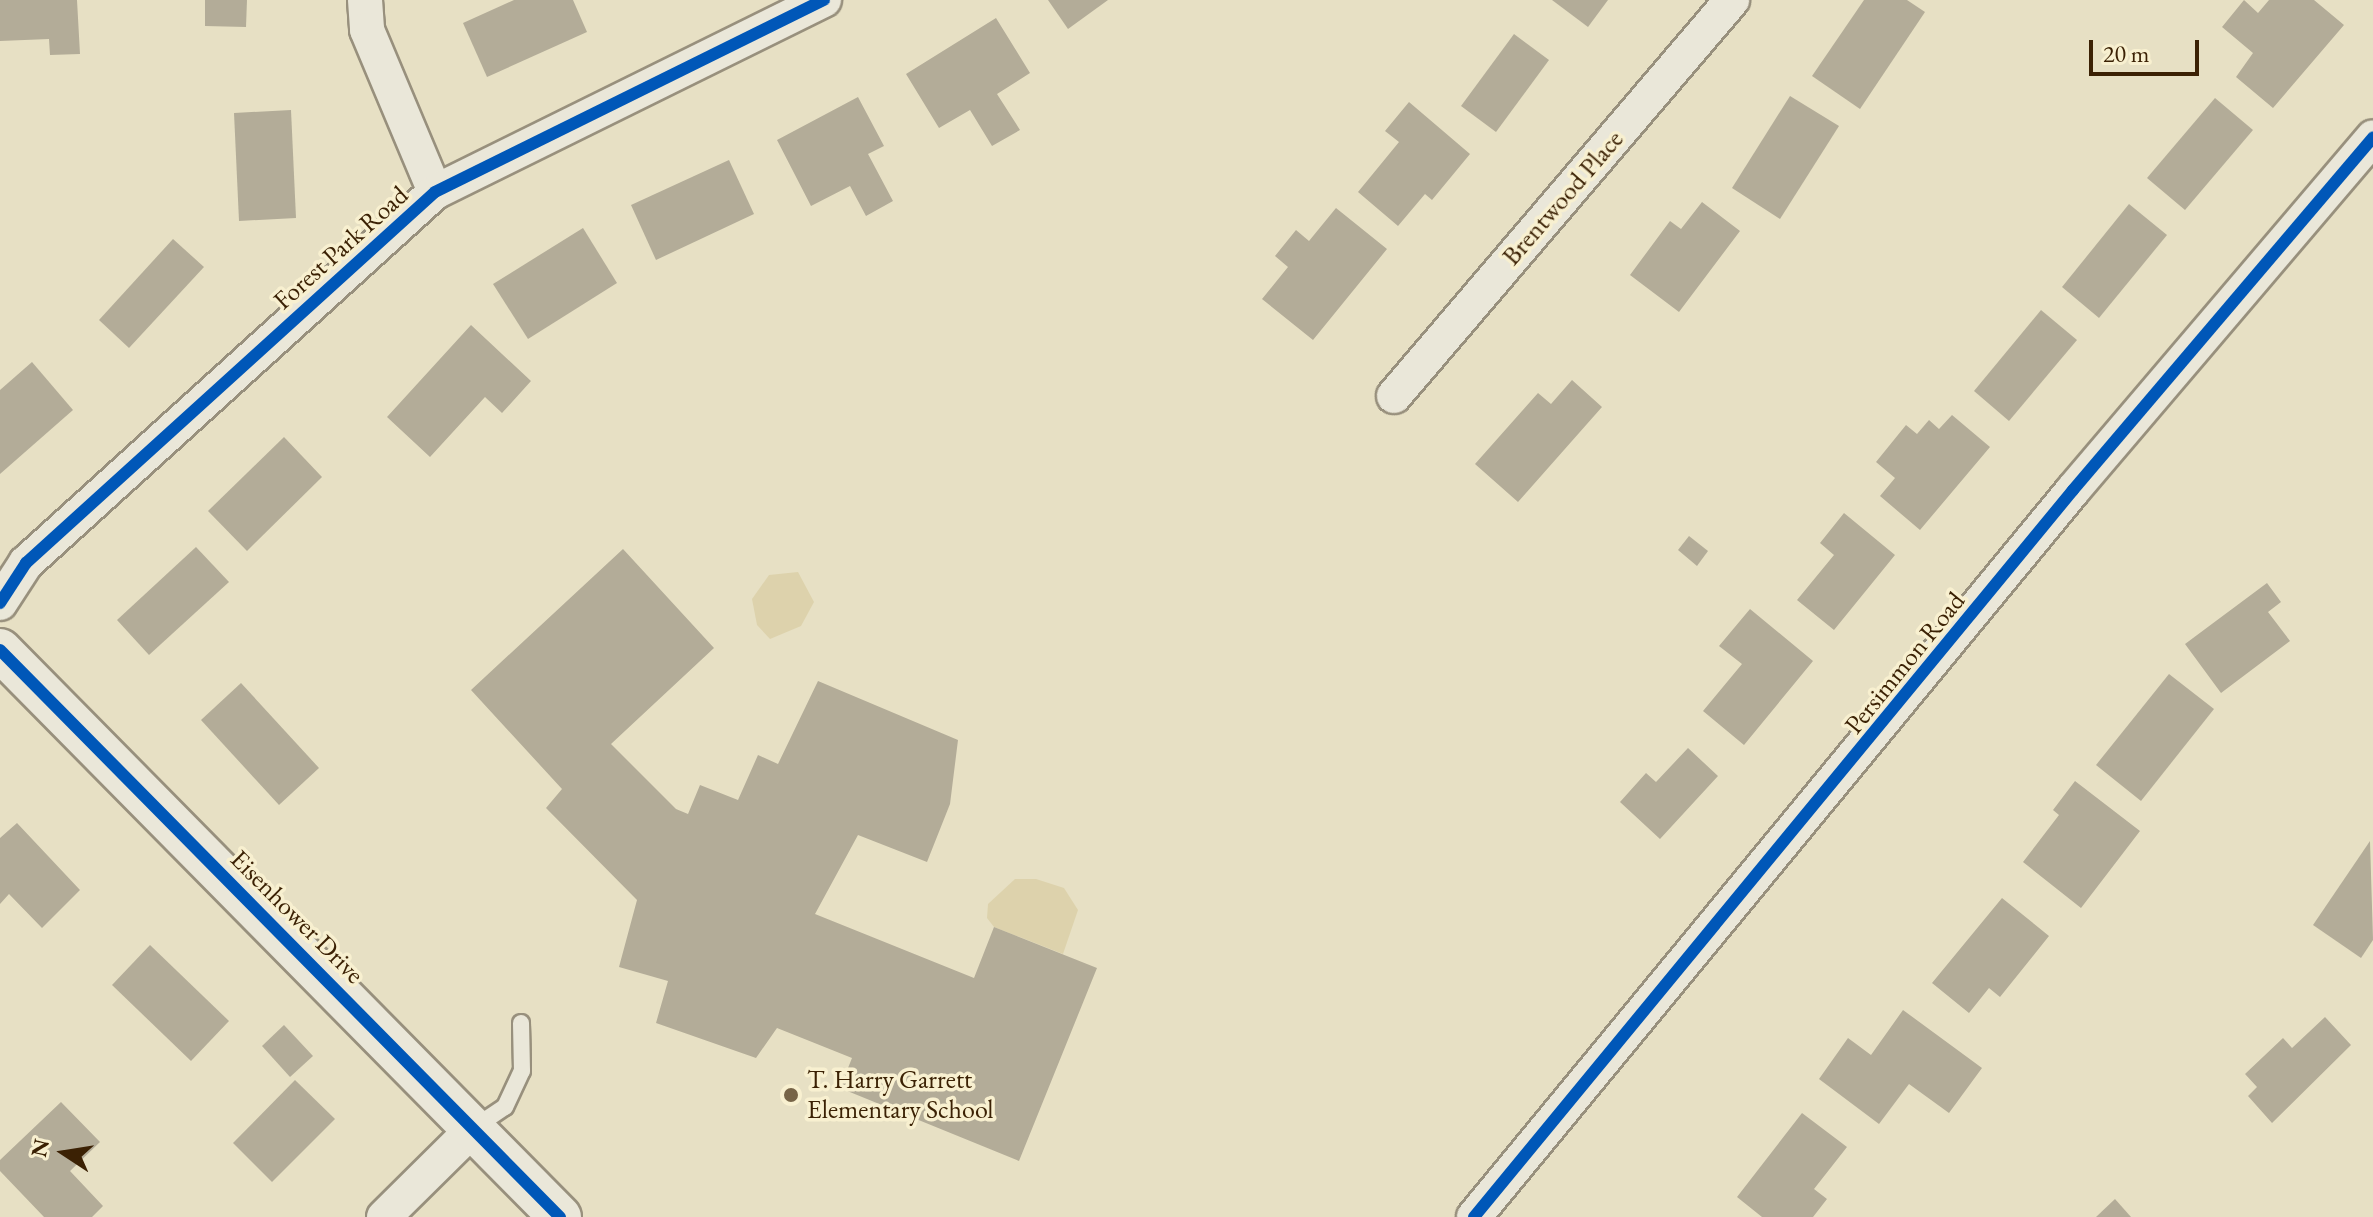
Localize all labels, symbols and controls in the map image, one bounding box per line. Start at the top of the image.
scale bar [2093,24,2203,74]
text: 20 m [2103,38,2150,69]
street label: Brentwood Place [1496,124,1630,272]
street label: Forest Park Road [267,180,415,316]
street label: Persimmon Road [1838,586,1972,740]
street label: Eisenhower Drive [224,844,370,990]
place label: T. Harry Garrett Elementary School [807,1064,994,1126]
marker: T. Harry Garrett Elementary School [782,1086,800,1104]
north arrow [24,1113,104,1193]
text: N [24,1136,56,1160]

